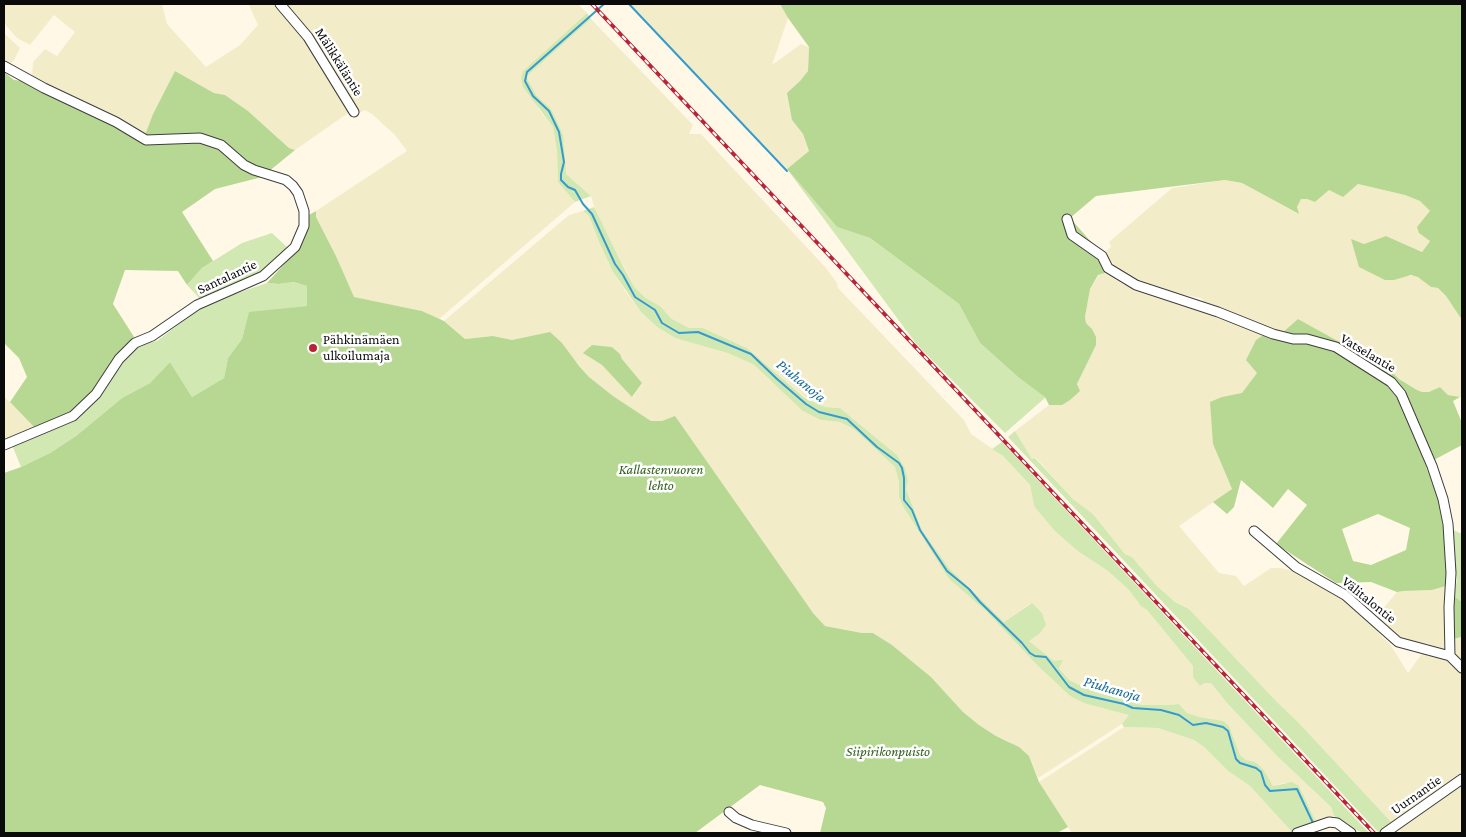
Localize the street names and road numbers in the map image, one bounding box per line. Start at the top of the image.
street label: Mälikkäläntie [311,25,367,99]
street label: Santalantie [195,256,259,298]
street label: Vatselantie [1337,330,1399,376]
street label: Välitalontie [1339,573,1399,627]
street label: Uurnantie [1388,772,1444,818]

